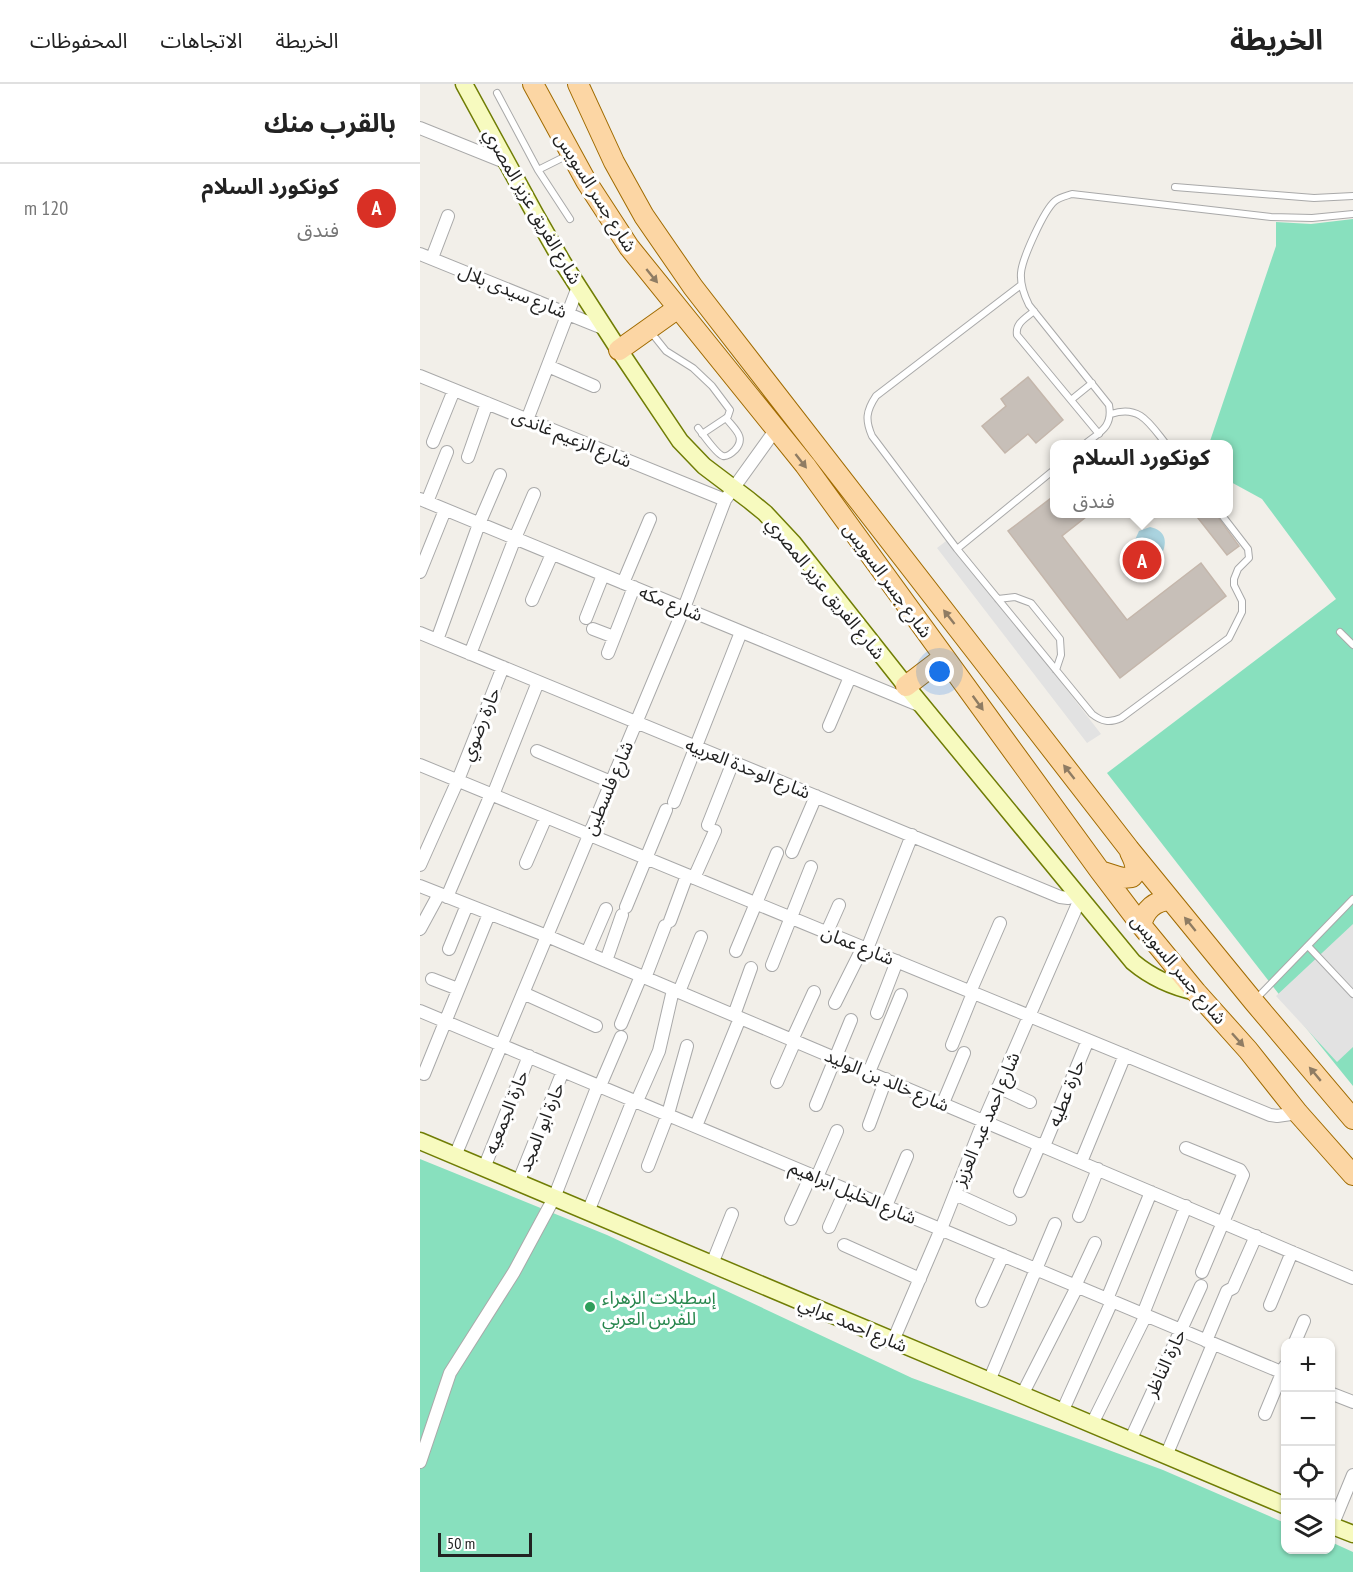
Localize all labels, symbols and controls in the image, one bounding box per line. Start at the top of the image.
text: الخريطة [1230,21,1323,58]
text: المحفوظات [30,27,127,54]
text: الاتجاهات [160,27,242,54]
text: الخريطة [275,27,338,54]
text: بالقرب منك [264,106,396,139]
street label: شارع الفريق عزيز المصري [476,124,587,290]
street label: شارع جسر السويس [547,128,642,258]
text: كونكورد السلام [202,172,339,200]
text: 120 m [24,195,68,221]
text: A [371,195,382,221]
text: فندق [297,217,339,243]
street label: شارع سيدى بلال [454,259,571,326]
one-way arrow [646,268,659,284]
street label: شارع الزعيم غاندى [508,404,635,475]
popup [1050,440,1233,518]
text: كونكورد السلام [1073,443,1210,471]
one-way arrow [795,452,807,468]
text: فندق [1073,488,1115,514]
street label: شارع الفريق عزيز المصري [759,512,890,666]
street label: شارع جسر السويس [836,518,937,644]
pin: A [1122,538,1162,582]
street label: شارع مكه [635,580,706,629]
one-way arrow [944,610,956,625]
your location [925,657,954,686]
street label: حارة رضوي [455,684,507,765]
one-way arrow [972,694,984,710]
street label: شارع الوحدة العربيه [681,732,814,806]
street label: شارع فلسطين [578,737,641,840]
one-way arrow [1063,764,1075,779]
street label: شارع جسر السويس [1124,909,1232,1031]
one-way arrow [1184,916,1197,932]
street label: شارع عمان [817,920,898,973]
one-way arrow [1231,1032,1245,1047]
street label: شارع خالد بن الوليد [820,1043,953,1119]
street label: شارع احمد عبد العزيز [947,1048,1027,1192]
street label: حارة عطيه [1042,1056,1090,1130]
street label: حارة الجمعيه [479,1067,533,1157]
one-way arrow [1309,1067,1322,1082]
street label: حارة ابو المجد [513,1079,569,1175]
street label: شارع الخليل ابراهيم [785,1155,920,1232]
place label: إسطبلات الزهراء للفرس العربي [602,1286,716,1332]
street label: شارع احمد عرابي [794,1291,911,1360]
marker: إسطبلات الزهراء للفرس العربي [583,1300,597,1314]
street label: حارة الناظر [1139,1325,1191,1402]
map controls [1281,1338,1335,1554]
button: + [1281,1338,1335,1392]
button: − [1281,1392,1335,1446]
button: locate [1281,1446,1335,1500]
button: layers [1281,1500,1335,1554]
scale bar [438,1530,532,1558]
text: 50 m [447,1533,475,1553]

